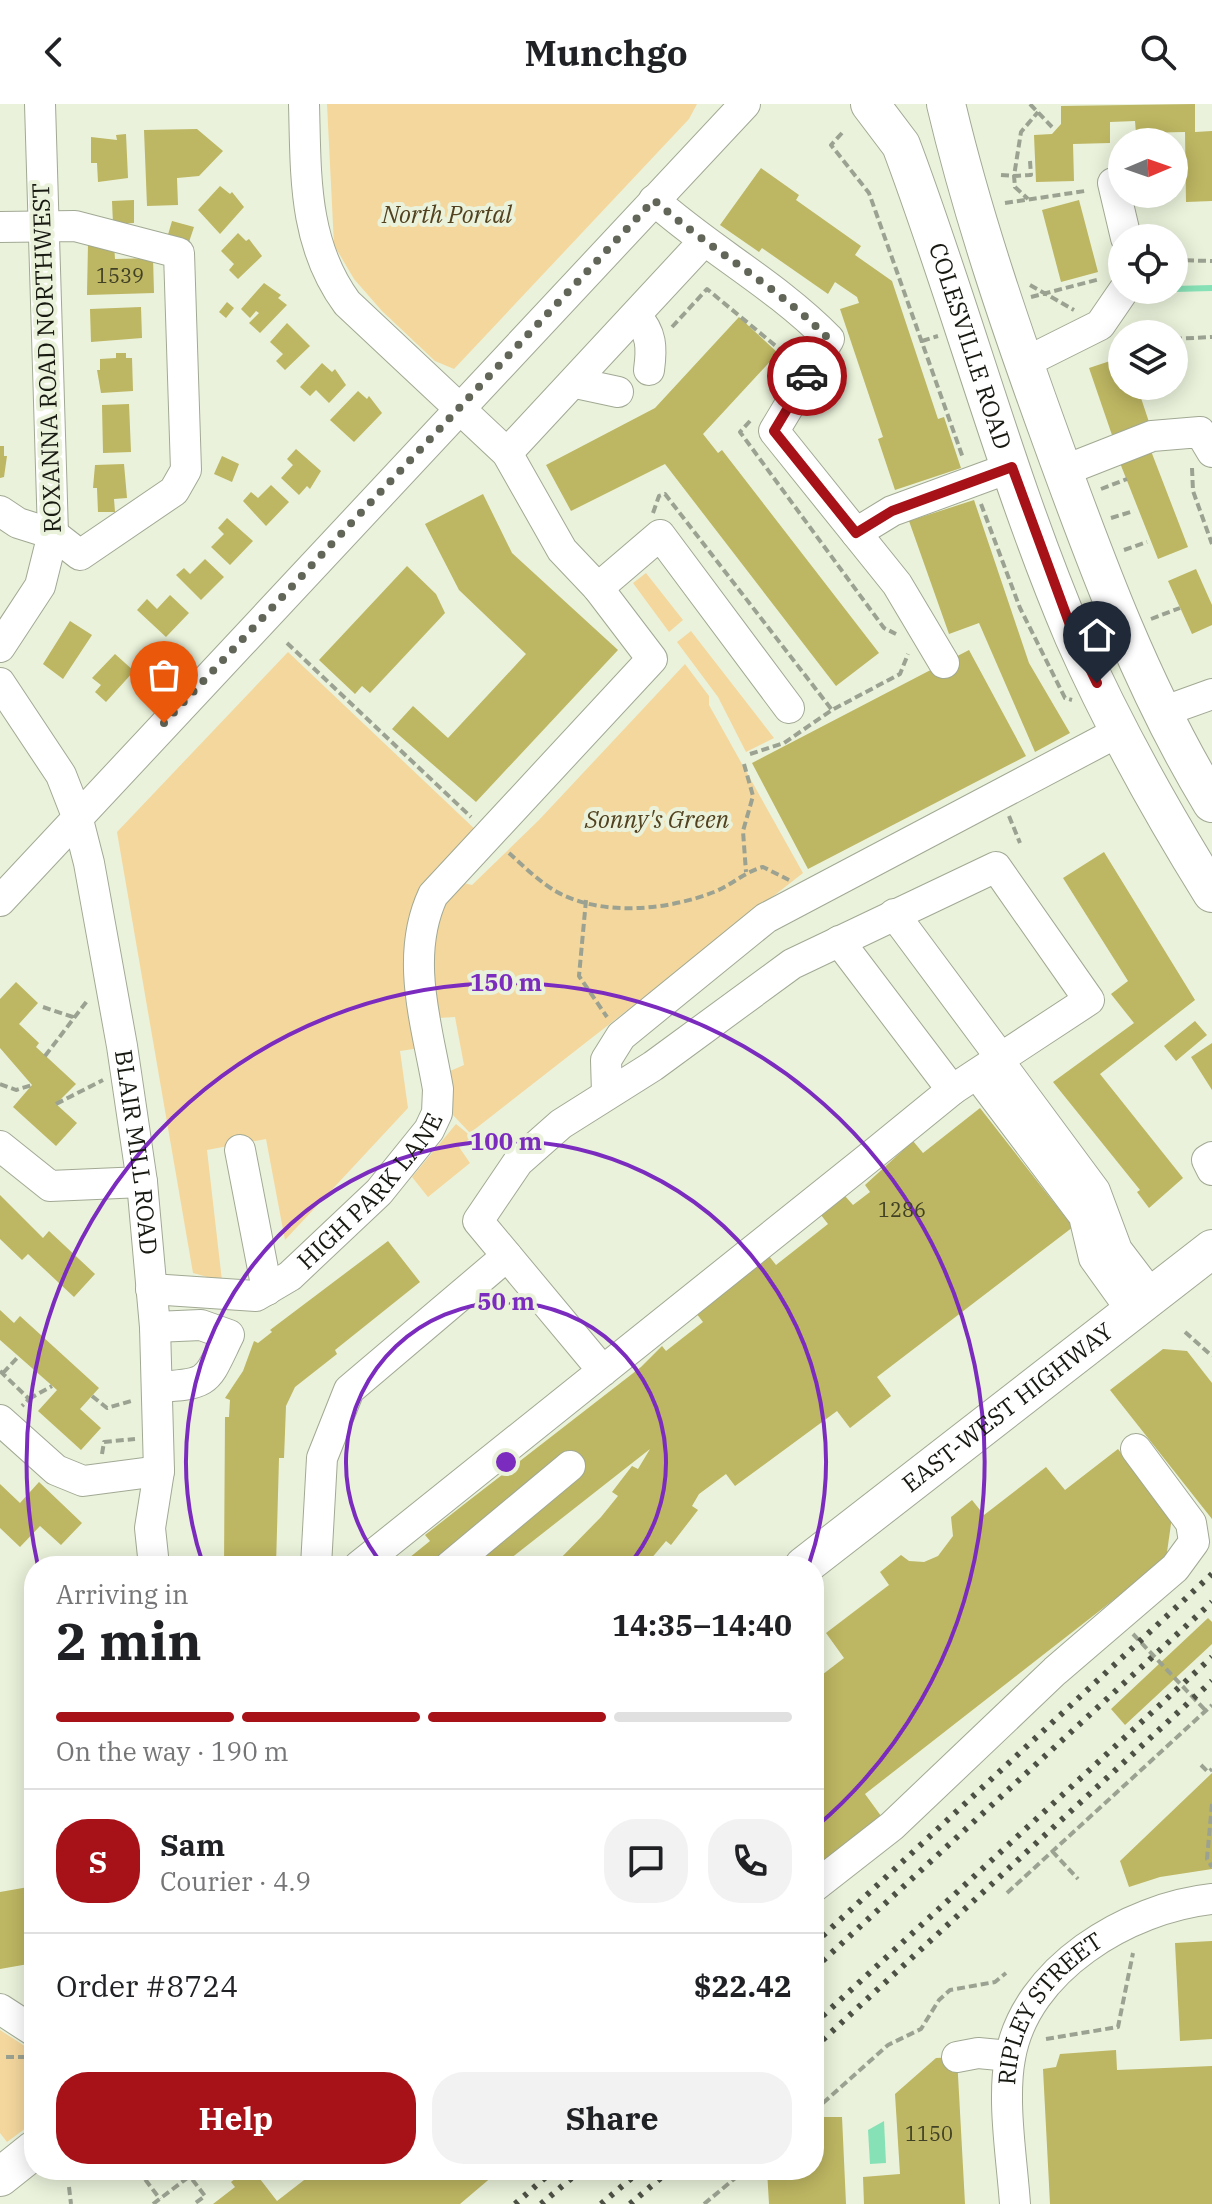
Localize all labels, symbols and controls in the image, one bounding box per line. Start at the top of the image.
text: Munchgo [524,29,688,76]
icon: back [32,30,76,74]
icon: search [1136,30,1180,74]
north arrow [1108,128,1188,208]
map controls [1108,128,1188,400]
street label: ROXANNA ROAD NORTHWEST [24,182,68,534]
park label: North Portal [381,198,513,230]
button: locate [1108,224,1188,304]
street label: COLESVILLE ROAD [922,238,1020,453]
house number: 1539 [96,262,144,289]
button: layers [1108,320,1188,400]
courier [767,336,847,416]
icon: car [785,354,829,398]
pin [1063,601,1131,683]
icon: home [1075,613,1119,657]
pin [130,641,198,723]
icon: bag [142,653,186,697]
park label: Sonny's Green [584,803,730,835]
text: 150 m [470,966,542,998]
street label: BLAIR MILL ROAD [108,1047,165,1256]
street label: HIGH PARK LANE [290,1108,450,1276]
text: 100 m [470,1125,542,1157]
house number: 1286 [878,1196,926,1223]
text: 50 m [477,1285,535,1317]
street label: EAST-WEST HIGHWAY [895,1315,1119,1499]
centre of rings [492,1448,520,1476]
text: Arriving in [56,1577,189,1611]
text: 14:35–14:40 [612,1605,792,1644]
text: 2 min [56,1607,202,1674]
text: On the way · 190 m [56,1734,289,1768]
button: chat [604,1819,688,1903]
button: phone [708,1819,792,1903]
text: Sam [160,1825,225,1864]
text: S [89,1842,107,1881]
text: Courier · 4.9 [160,1864,311,1898]
street label: RIPLEY STREET [990,1924,1108,2086]
text: Order #8724 [56,1966,238,2005]
text: $22.42 [694,1966,792,2005]
button: Help [56,2072,416,2164]
button: Share [432,2072,792,2164]
house number: 1150 [905,2120,953,2147]

